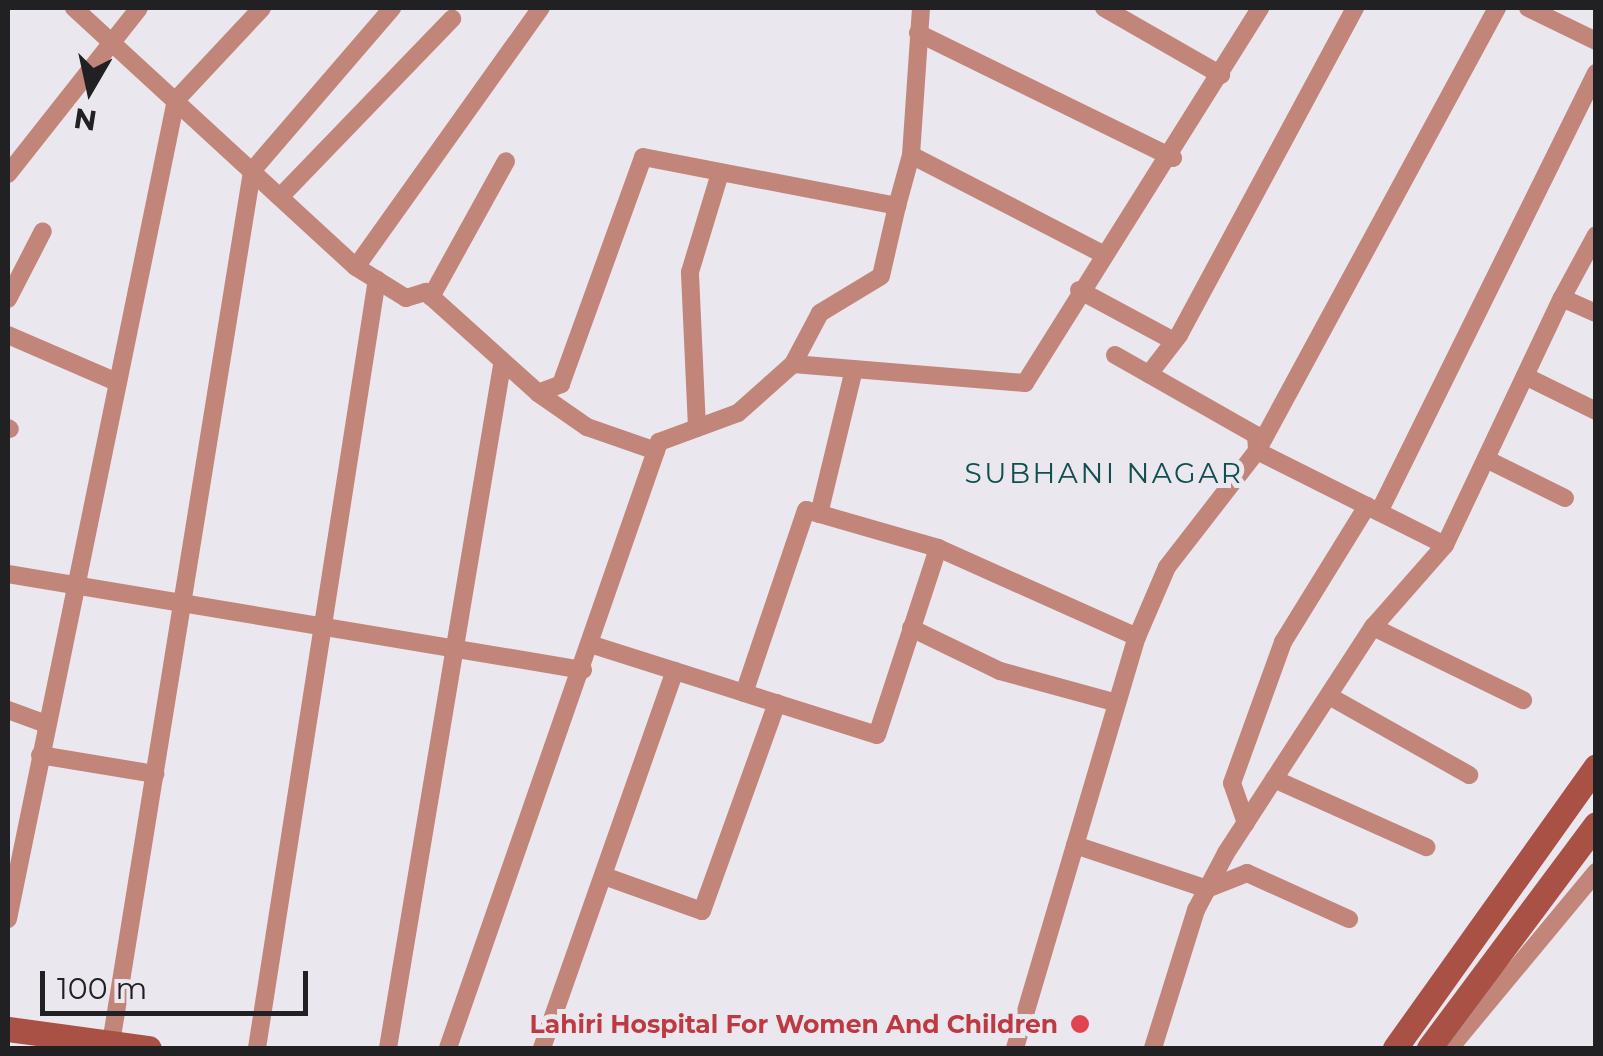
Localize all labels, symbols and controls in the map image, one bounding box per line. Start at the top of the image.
north arrow [40,40,140,140]
text: N [71,101,99,138]
district label: SUBHANI NAGAR [965,456,1243,490]
scale bar [45,951,312,1013]
text: 100 m [57,970,147,1007]
place label: Lahiri Hospital For Women And Children [530,1009,1058,1039]
marker: Lahiri Hospital For Women And Children [1067,1011,1093,1037]

